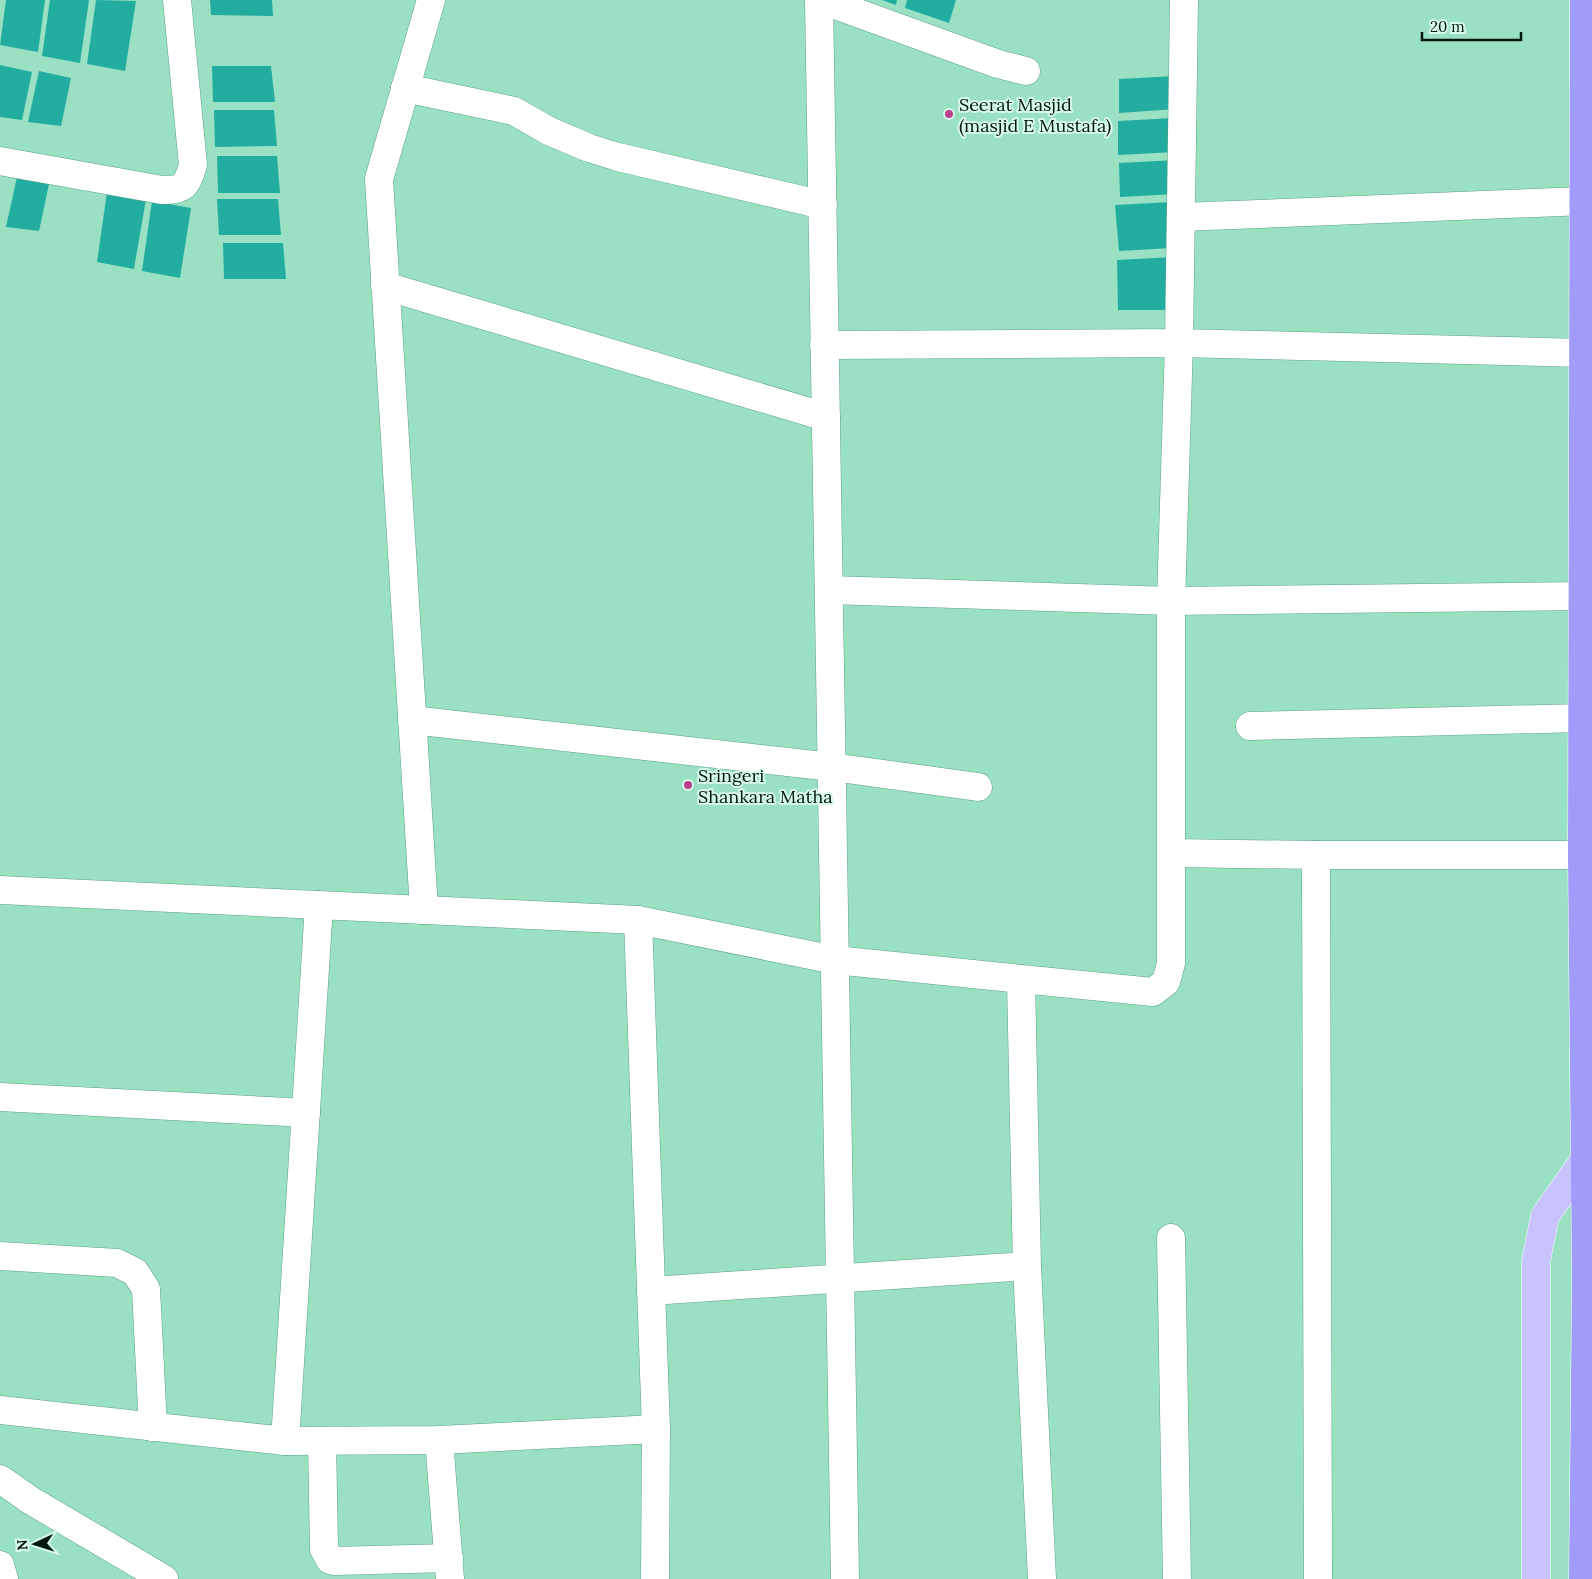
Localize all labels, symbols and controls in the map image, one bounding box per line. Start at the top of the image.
scale bar [1422,10,1521,42]
text: 20 m [1430,17,1465,36]
place label: Seerat Masjid (masjid E Mustafa) [959,93,1111,137]
marker: Seerat Masjid (masjid E Mustafa) [943,108,955,120]
place label: Sringeri Shankara Matha [698,764,833,808]
marker: Sringeri Shankara Matha [682,779,694,791]
north arrow [10,1519,60,1569]
text: N [13,1539,31,1551]

